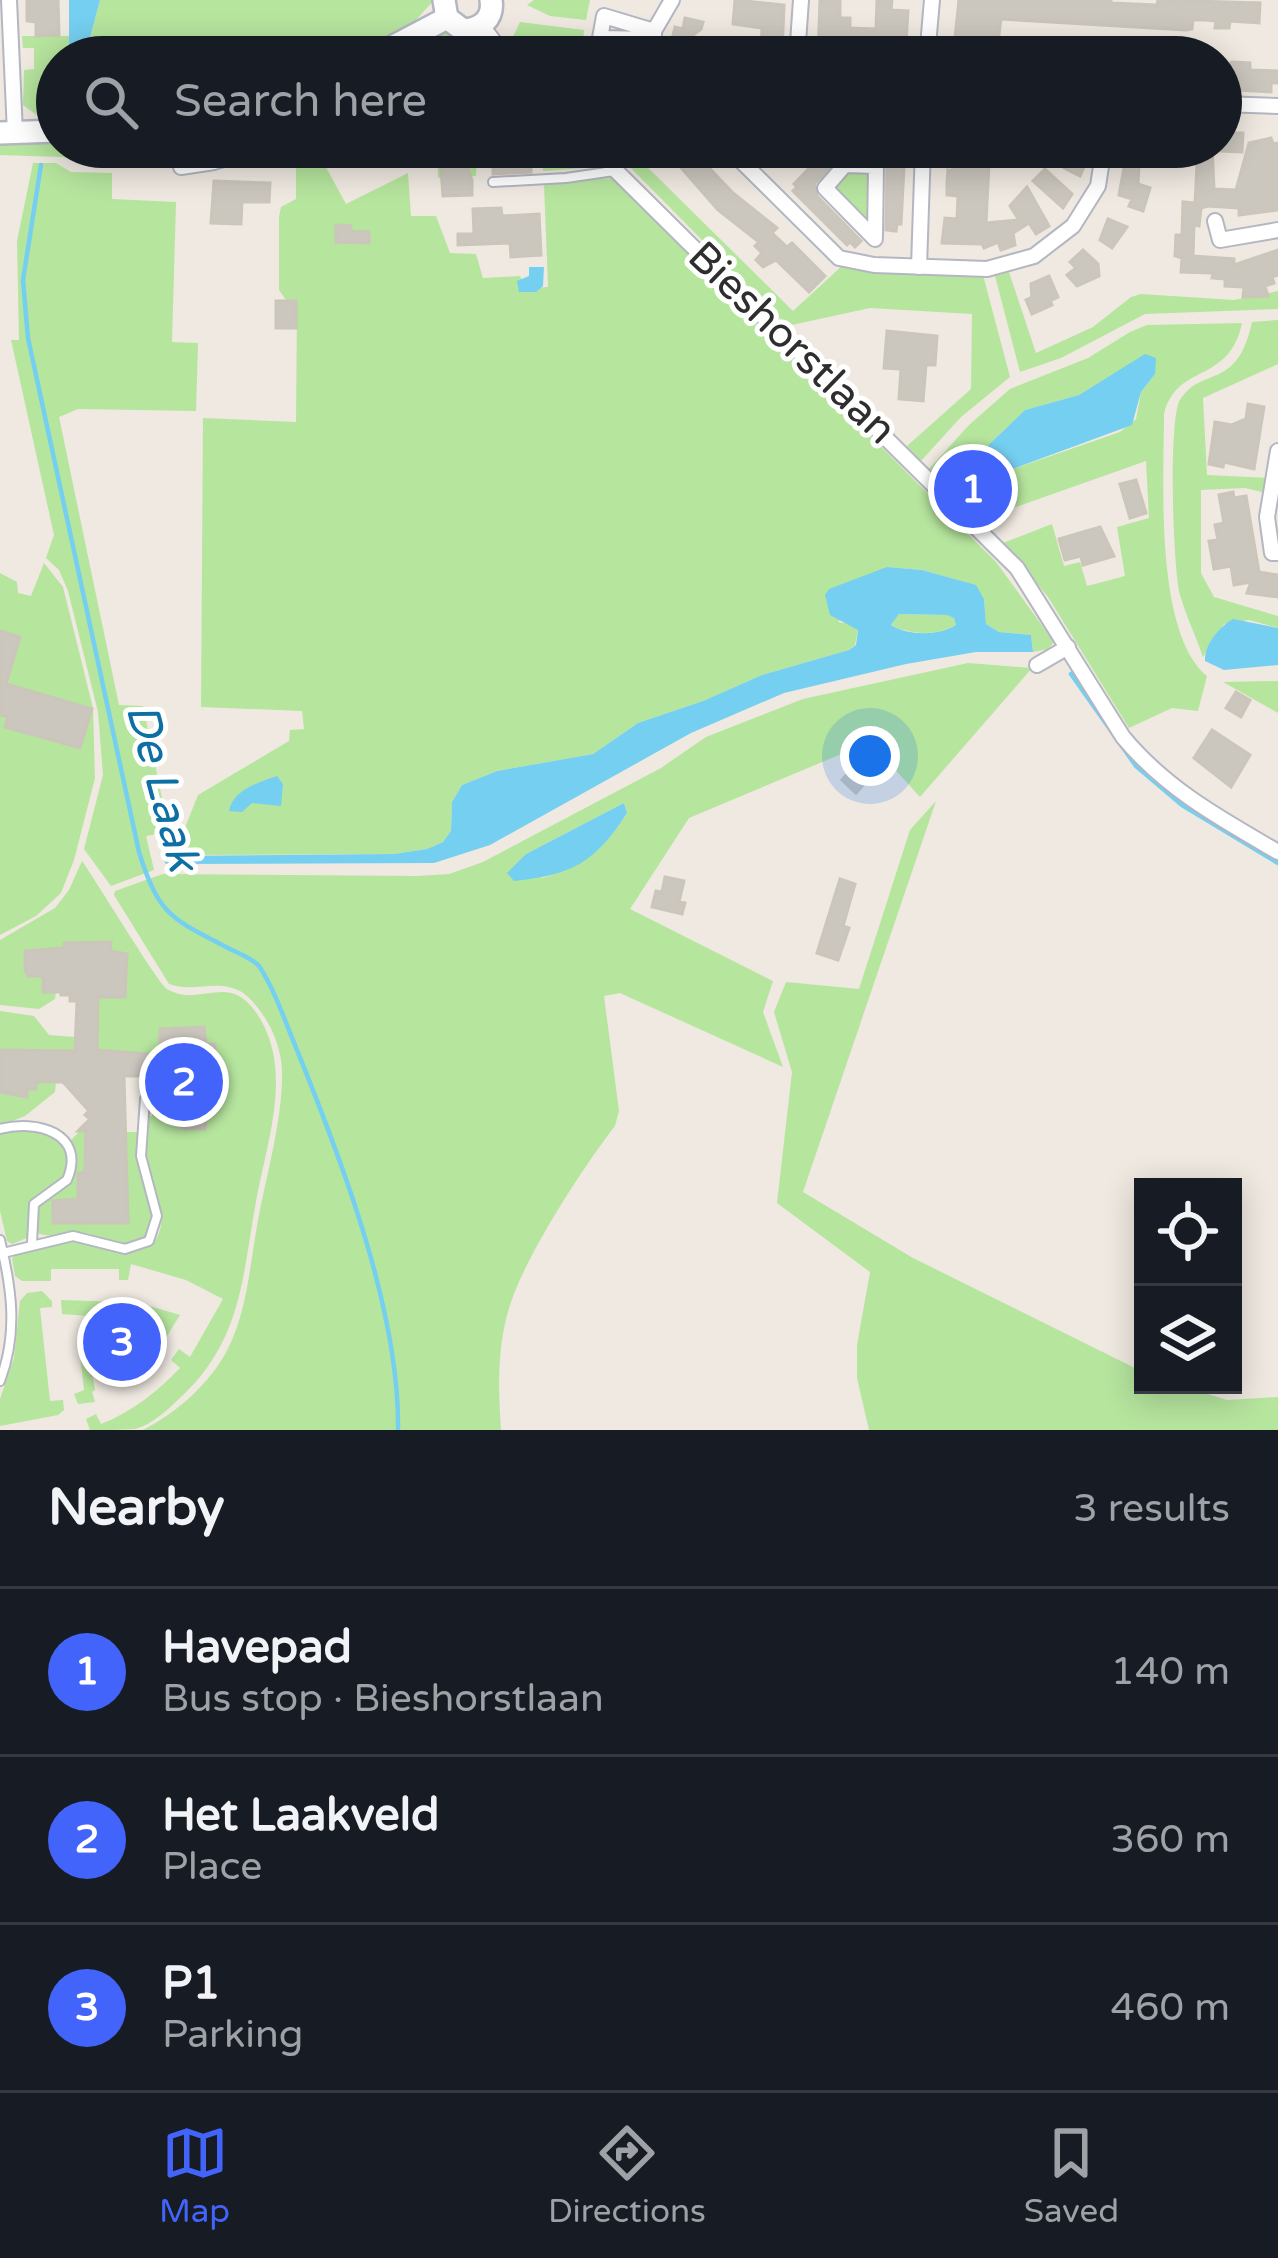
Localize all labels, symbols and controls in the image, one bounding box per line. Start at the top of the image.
search box [36,36,1242,168]
icon: search [78,69,144,135]
text: Search here [174,75,427,129]
street label: Bieshorstlaan [677,231,907,455]
pin: 1 [934,444,1012,534]
water label: De Laak [114,697,211,880]
your location [840,726,900,786]
pin: 2 [145,1037,223,1127]
map controls [1134,1178,1242,1394]
button: locate [1134,1178,1242,1286]
button: layers [1134,1286,1242,1394]
pin: 3 [83,1297,161,1387]
text: Nearby [48,1477,225,1539]
text: 3 results [1073,1485,1230,1532]
text: Havepad [162,1621,352,1675]
text: 1 [75,1648,99,1695]
text: 140 m [1111,1648,1230,1695]
text: Bus stop · Bieshorstlaan [162,1675,604,1722]
text: Het Laakveld [162,1789,439,1843]
text: 2 [75,1816,99,1863]
text: 360 m [1111,1816,1230,1863]
text: Place [162,1843,262,1890]
text: P1 [162,1957,221,2011]
text: 3 [75,1984,99,2031]
text: 460 m [1111,1984,1230,2031]
text: Parking [162,2011,303,2058]
tab: Map [159,2120,230,2231]
tab: Directions [548,2120,706,2231]
tab: Saved [1024,2120,1119,2231]

